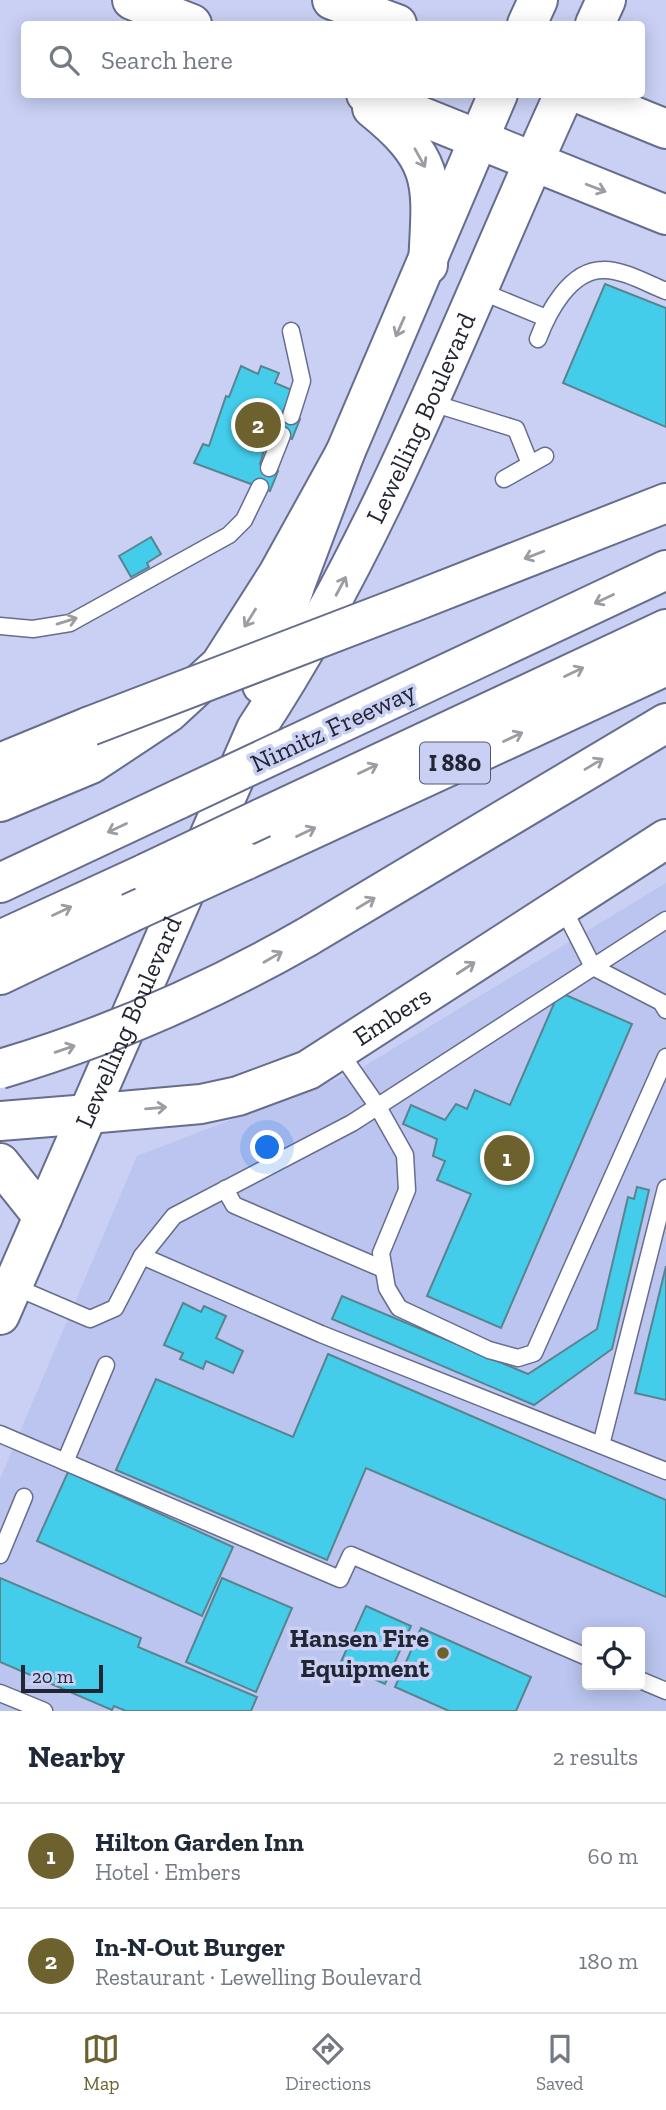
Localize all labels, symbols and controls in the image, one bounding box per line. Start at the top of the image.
search box [21,21,645,98]
icon: search [45,41,83,79]
text: Search here [101,44,233,76]
one-way arrow [413,147,427,167]
one-way arrow [585,182,607,195]
street label: Lewelling Boulevard [359,308,482,528]
one-way arrow [393,316,406,337]
pin: 2 [235,399,281,451]
one-way arrow [524,549,545,562]
one-way arrow [334,576,348,596]
one-way arrow [594,592,615,606]
one-way arrow [242,608,256,628]
one-way arrow [56,614,78,627]
one-way arrow [563,665,584,679]
street label: Nimitz Freeway [245,675,421,779]
one-way arrow [501,730,523,743]
road number: I 880 [420,742,490,784]
one-way arrow [584,756,603,771]
one-way arrow [357,761,378,775]
one-way arrow [107,822,128,835]
one-way arrow [295,825,316,838]
one-way arrow [356,895,376,909]
one-way arrow [51,904,72,917]
street label: Lewelling Boulevard [68,911,188,1132]
one-way arrow [262,950,283,963]
one-way arrow [456,961,475,976]
street label: Embers [347,979,437,1053]
one-way arrow [54,1042,76,1054]
one-way arrow [144,1101,167,1114]
your location [250,1130,284,1164]
pin: 1 [484,1132,530,1184]
place label: Hansen Fire Equipment [290,1622,430,1684]
map controls [582,1627,645,1690]
button: locate [582,1627,645,1690]
marker: Hansen Fire Equipment [435,1645,451,1661]
scale bar [21,1662,103,1694]
text: 20 m [32,1665,73,1688]
text: Nearby [28,1739,125,1775]
text: 2 results [553,1743,638,1771]
text: Hilton Garden Inn [95,1826,304,1858]
text: 1 [46,1842,56,1870]
text: 60 m [587,1842,638,1870]
text: Hotel · Embers [95,1858,241,1886]
text: In-N-Out Burger [95,1931,285,1963]
text: 2 [45,1947,57,1975]
text: 180 m [578,1947,638,1975]
text: Restaurant · Lewelling Boulevard [95,1963,422,1991]
tab: Map [82,2030,120,2095]
tab: Directions [285,2030,371,2095]
tab: Saved [536,2030,584,2095]

